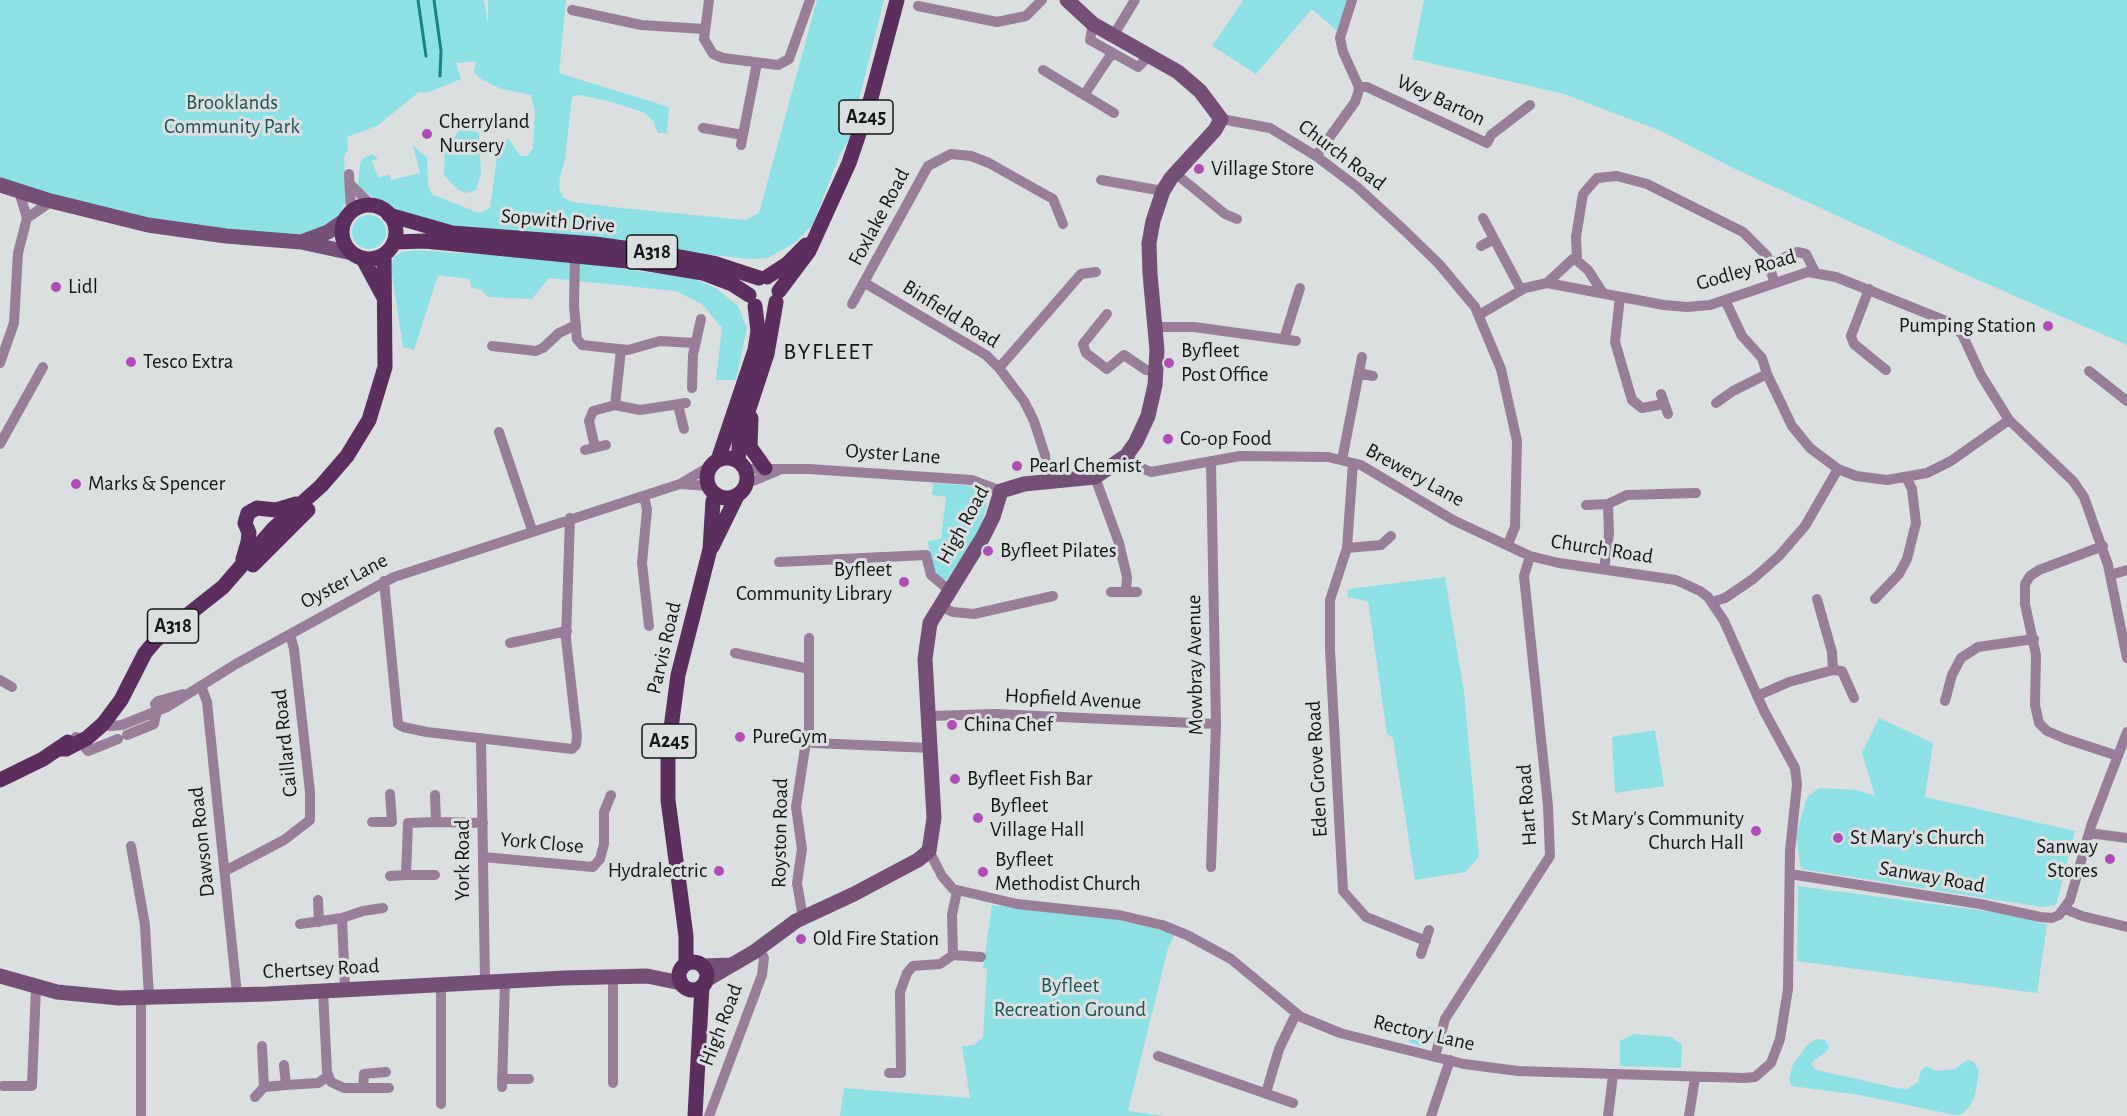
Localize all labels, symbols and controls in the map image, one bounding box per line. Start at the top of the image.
street label: Wey Barton [1393,69,1489,131]
park label: Brooklands Community Park [164,90,300,140]
road number: A245 [839,100,893,134]
place label: Cherryland Nursery [439,109,530,159]
street label: Church Road [1293,114,1391,196]
marker: Cherryland Nursery [420,127,434,141]
place label: Village Store [1211,156,1314,182]
marker: Village Store [1192,162,1206,176]
street label: Foxlake Road [843,164,915,270]
street label: Sopwith Drive [500,203,616,239]
road number: A318 [626,235,678,269]
street label: Godley Road [1693,244,1799,296]
place label: Lidl [68,274,98,300]
street label: Binfield Road [898,274,1004,354]
marker: Lidl [49,280,63,294]
place label: Pumping Station [1899,313,2036,339]
marker: Pumping Station [2041,319,2055,333]
district label: BYFLEET [783,338,875,366]
place label: Byfleet Post Office [1181,338,1268,388]
place label: Tesco Extra [143,349,233,375]
marker: Tesco Extra [124,355,138,369]
marker: Byfleet Post Office [1162,356,1176,370]
place label: Co-op Food [1180,426,1272,452]
marker: Co-op Food [1161,432,1175,446]
street label: Brewery Lane [1361,437,1469,513]
street label: Oyster Lane [845,438,941,470]
place label: Pearl Chemist [1029,453,1142,479]
marker: Pearl Chemist [1010,459,1024,473]
place label: Marks & Spencer [88,471,225,497]
marker: Marks & Spencer [69,477,83,491]
street label: High Road [931,481,995,569]
street label: Church Road [1549,528,1655,570]
place label: Byfleet Pilates [1000,538,1116,564]
marker: Byfleet Pilates [981,544,995,558]
street label: Oyster Lane [296,548,392,614]
place label: Byfleet Community Library [736,557,892,607]
marker: Byfleet Community Library [897,575,911,589]
street label: Mowbray Avenue [1181,595,1209,735]
street label: Parvis Road [641,599,687,697]
road number: A318 [148,609,198,643]
street label: Hopfield Avenue [1004,683,1142,715]
street label: Caillard Road [267,688,303,798]
street label: Eden Grove Road [1301,700,1333,838]
place label: China Chef [964,712,1053,738]
marker: China Chef [945,718,959,732]
road number: A245 [642,724,696,758]
place label: PureGym [752,724,828,750]
marker: PureGym [733,730,747,744]
street label: Hart Road [1512,763,1542,847]
place label: Byfleet Fish Bar [967,766,1093,792]
marker: Byfleet Fish Bar [948,772,962,786]
street label: Royston Road [766,778,794,888]
street label: Dawson Road [184,785,220,899]
place label: Byfleet Village Hall [990,793,1084,843]
place label: St Mary's Community Church Hall [1571,806,1744,856]
marker: Byfleet Village Hall [971,811,985,825]
street label: York Road [450,819,476,901]
marker: St Mary's Community Church Hall [1749,824,1763,838]
place label: St Mary's Church [1850,825,1985,851]
street label: York Close [499,827,585,859]
marker: St Mary's Church [1831,831,1845,845]
place label: Sanway Stores [2036,834,2098,884]
place label: Byfleet Methodist Church [995,847,1141,897]
marker: Sanway Stores [2103,852,2117,866]
street label: Sanway Road [1877,855,1987,899]
place label: Hydralectric [608,858,707,884]
marker: Hydralectric [712,864,726,878]
marker: Byfleet Methodist Church [976,865,990,879]
place label: Old Fire Station [813,926,939,952]
marker: Old Fire Station [794,932,808,946]
street label: Chertsey Road [262,953,380,985]
park label: Byfleet Recreation Ground [994,973,1146,1023]
street label: High Road [694,980,748,1070]
street label: Rectory Lane [1371,1009,1477,1057]

